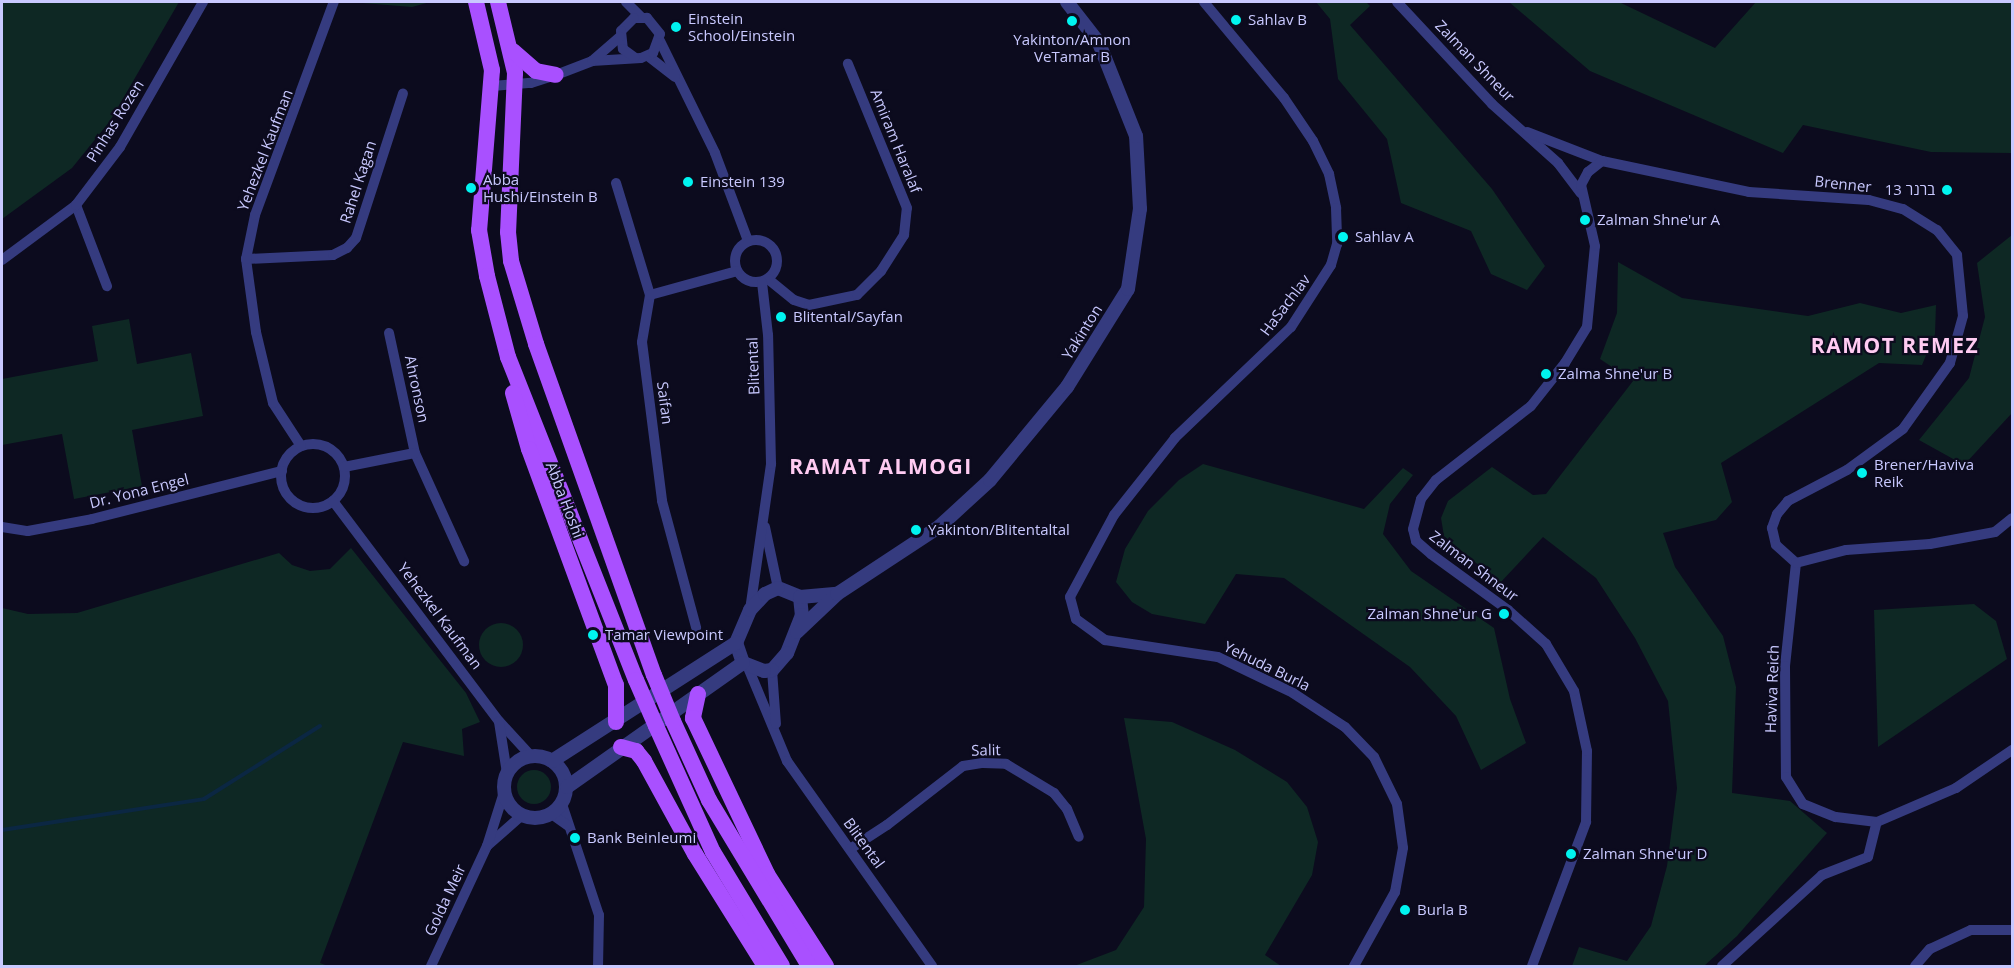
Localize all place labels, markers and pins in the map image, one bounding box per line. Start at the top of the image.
place label: Einstein School/Einstein [688,9,795,44]
place label: Sahlav B [1248,11,1307,29]
marker: Sahlav B [1229,13,1243,27]
marker: Yakinton/Amnon VeTamar B [1065,14,1079,28]
marker: Einstein School/Einstein [669,20,683,34]
place label: Yakinton/Amnon VeTamar B [1013,30,1131,65]
place label: Abba Hushi/Einstein B [483,170,598,205]
place label: Einstein 139 [700,173,785,191]
marker: Einstein 139 [681,175,695,189]
marker: Abba Hushi/Einstein B [464,181,478,195]
place label: ברנר 13 [1885,181,1935,199]
marker: ברנר 13 [1940,183,1954,197]
place label: Zalman Shne'ur A [1597,211,1720,229]
marker: Zalman Shne'ur A [1578,213,1592,227]
place label: Sahlav A [1355,228,1414,246]
marker: Sahlav A [1336,230,1350,244]
place label: Blitental/Sayfan [793,308,903,326]
marker: Blitental/Sayfan [774,310,788,324]
place label: Zalma Shne'ur B [1558,365,1672,383]
marker: Zalma Shne'ur B [1539,367,1553,381]
place label: Brener/Haviva Reik [1874,455,1974,490]
marker: Brener/Haviva Reik [1855,466,1869,480]
place label: Yakinton/Blitentaltal [928,521,1070,539]
marker: Yakinton/Blitentaltal [909,523,923,537]
place label: Zalman Shne'ur G [1368,605,1492,623]
marker: Zalman Shne'ur G [1497,607,1511,621]
place label: Tamar Viewpoint [605,626,723,644]
marker: Tamar Viewpoint [586,628,600,642]
place label: Bank Beinleumi [587,829,696,847]
marker: Bank Beinleumi [568,831,582,845]
place label: Zalman Shne'ur D [1583,845,1707,863]
marker: Zalman Shne'ur D [1564,847,1578,861]
place label: Burla B [1417,901,1468,919]
marker: Burla B [1398,903,1412,917]

